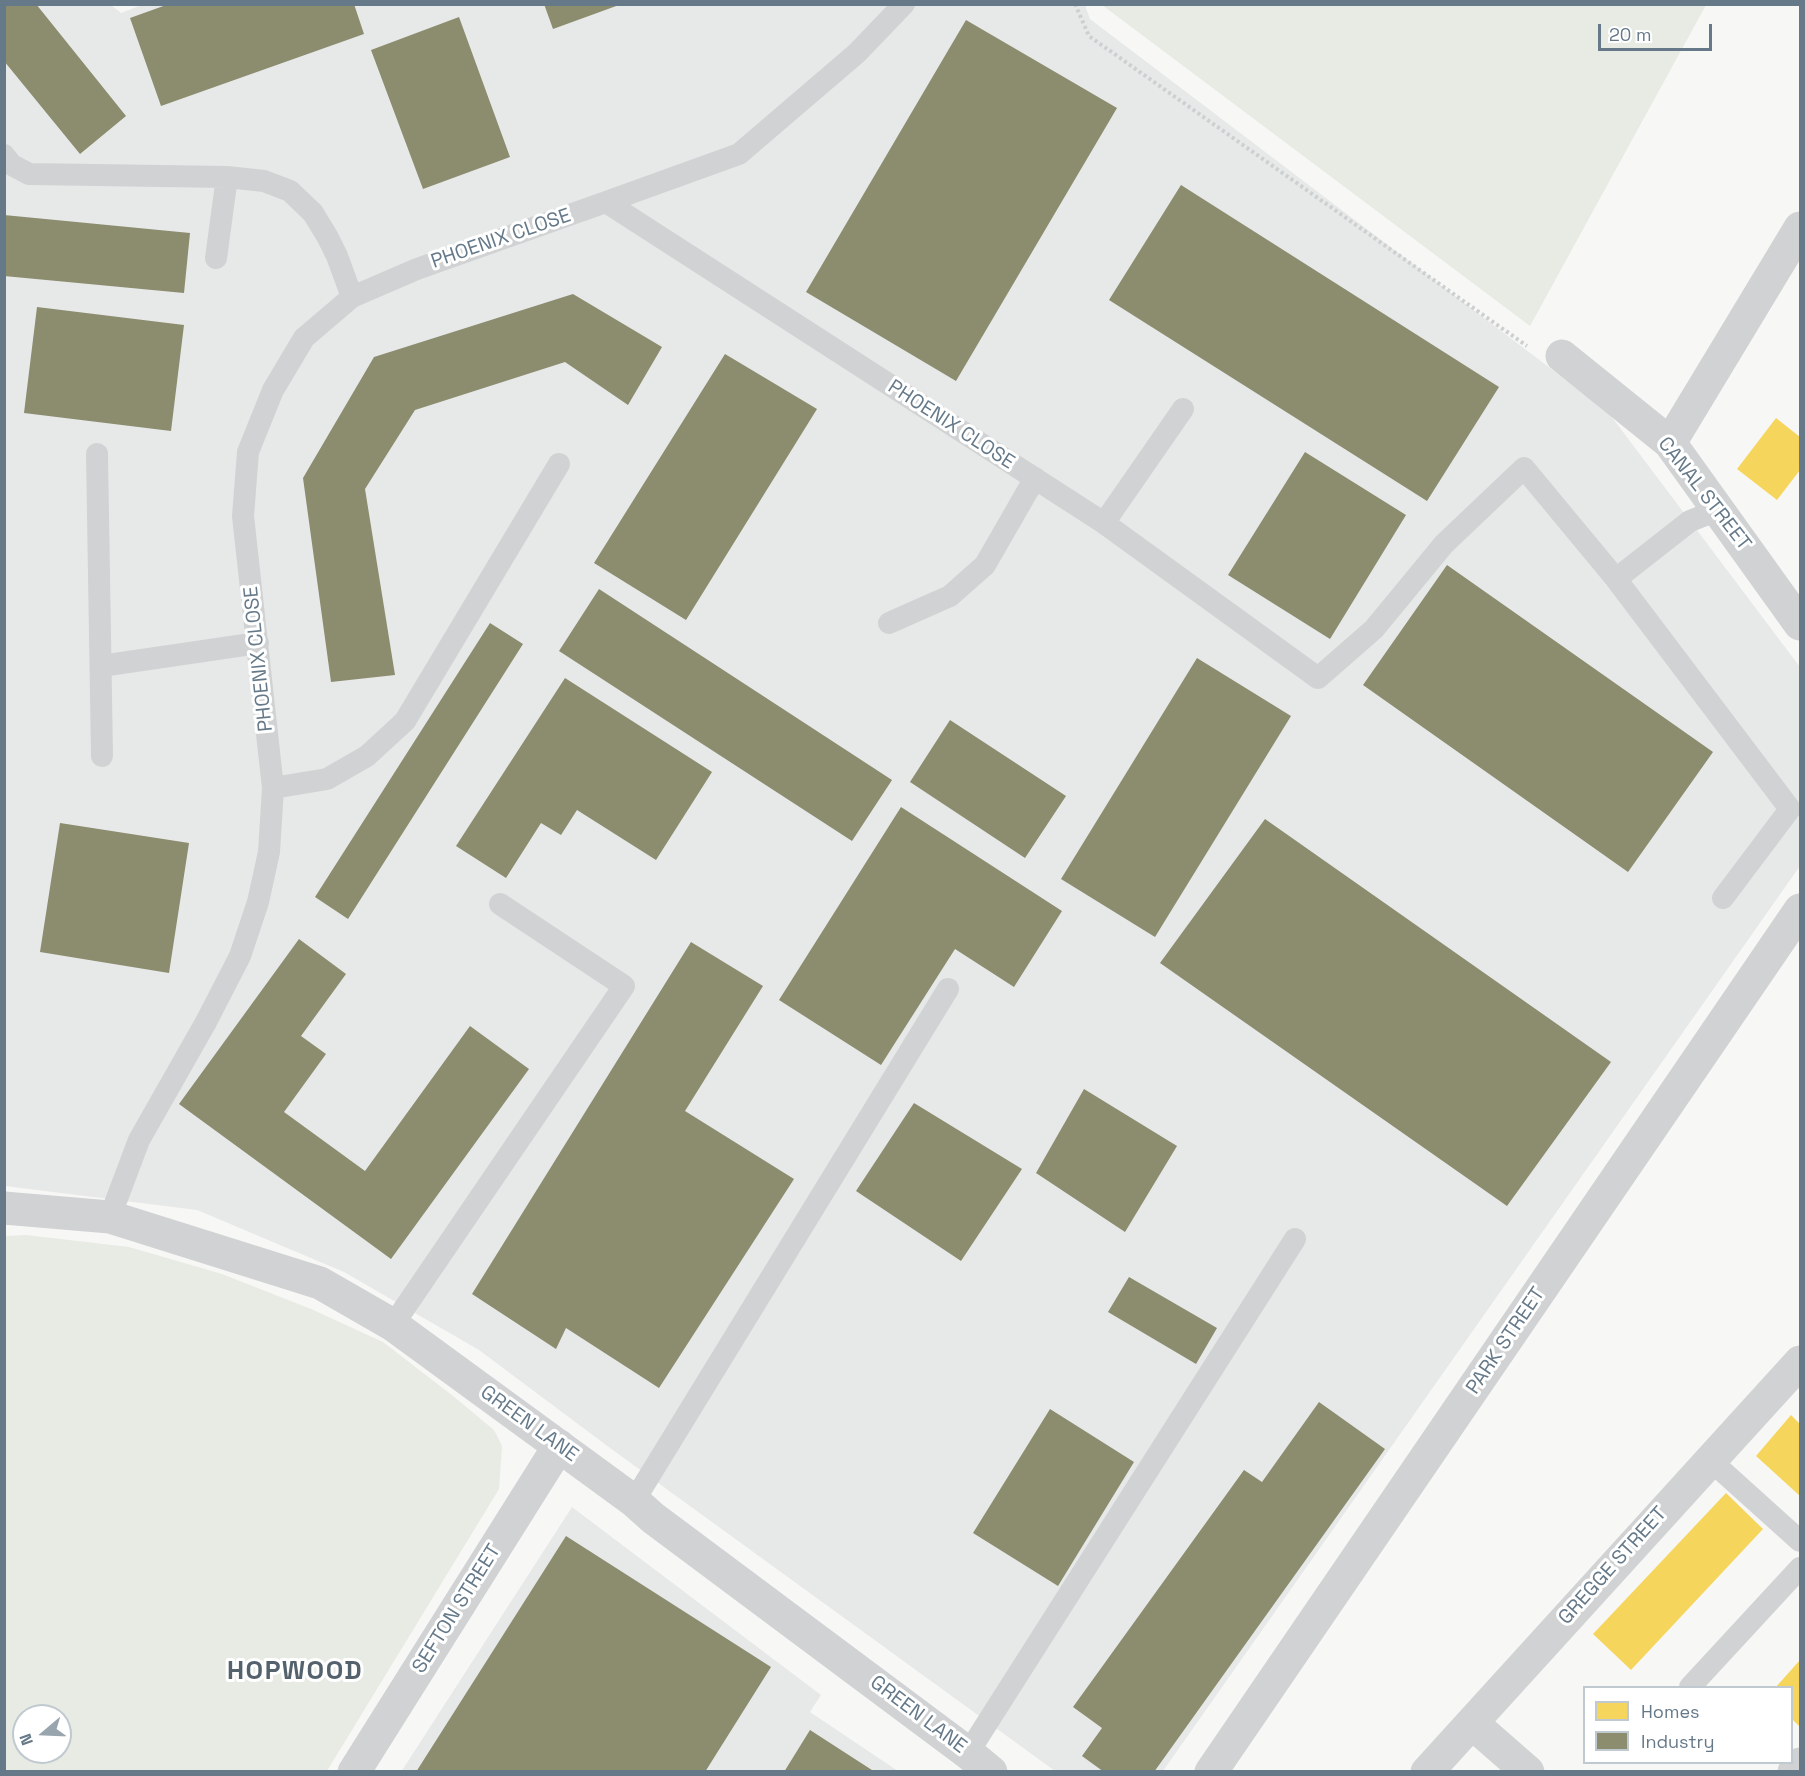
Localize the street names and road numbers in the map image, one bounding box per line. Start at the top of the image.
street label: PHOENIX CLOSE [428,204,574,274]
street label: PHOENIX CLOSE [883,375,1019,475]
street label: CANAL STREET [1652,432,1756,556]
street label: PHOENIX CLOSE [239,585,279,733]
street label: PARK STREET [1461,1283,1551,1399]
street label: GREEN LANE [476,1381,582,1467]
street label: GREGGE STREET [1554,1502,1672,1630]
street label: SEFTON STREET [408,1540,506,1678]
street label: GREEN LANE [865,1671,971,1759]

